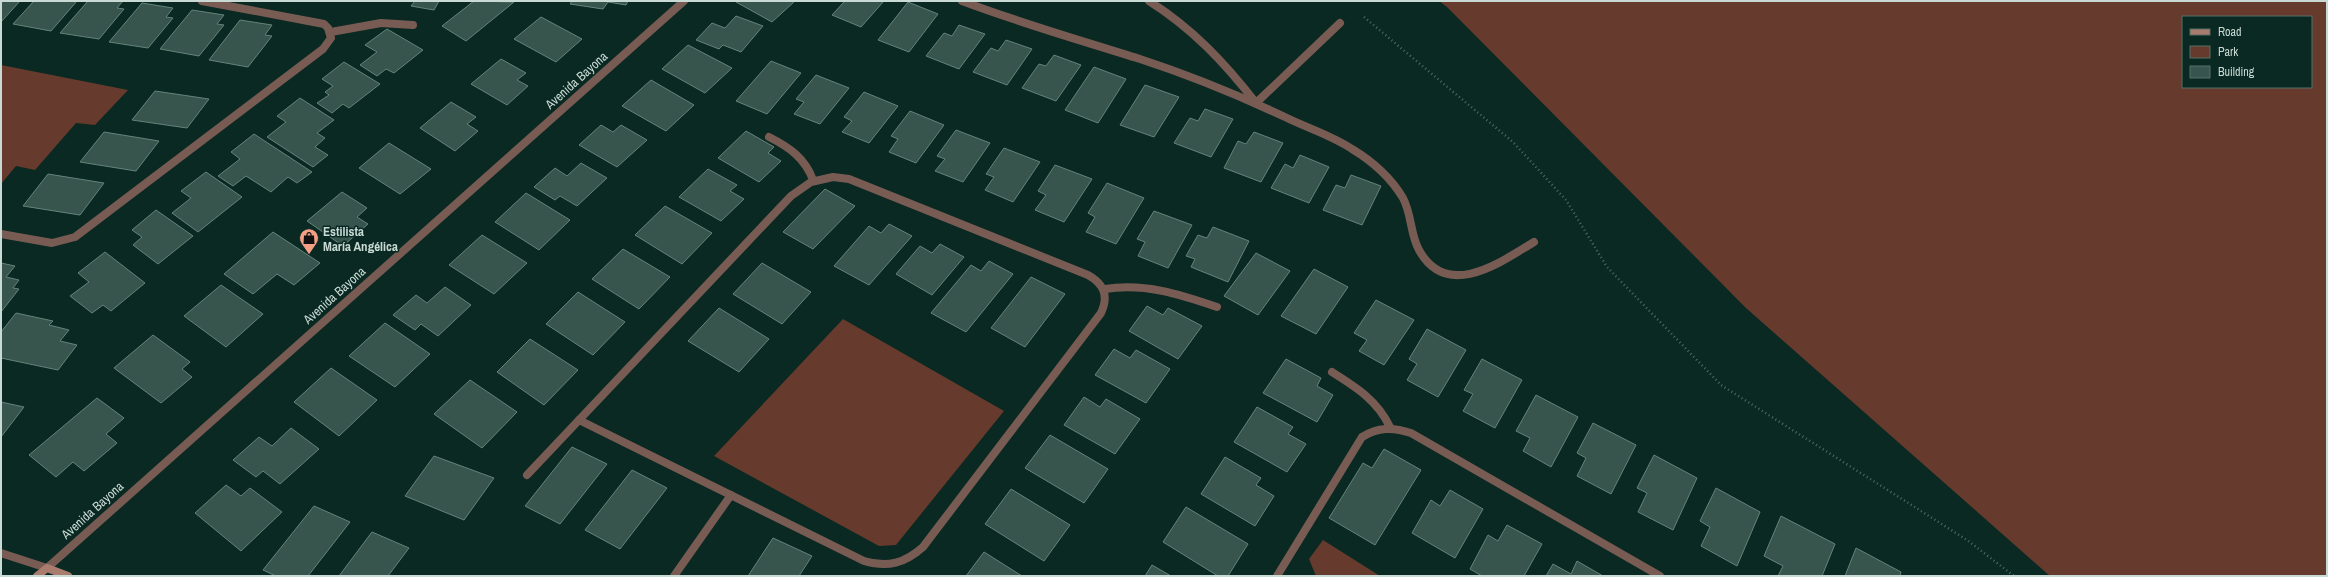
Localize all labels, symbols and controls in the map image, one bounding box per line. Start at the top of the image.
legend [2182,16,2312,88]
text: Road [2218,24,2242,40]
text: Park [2218,44,2238,60]
street label: Avenida Bayona [541,48,611,113]
text: Building [2218,64,2255,80]
place label: Estilista María Angélica [323,223,398,255]
shop icon: Estilista María Angélica [298,227,320,255]
street label: Avenida Bayona [299,263,369,328]
street label: Avenida Bayona [57,478,127,543]

